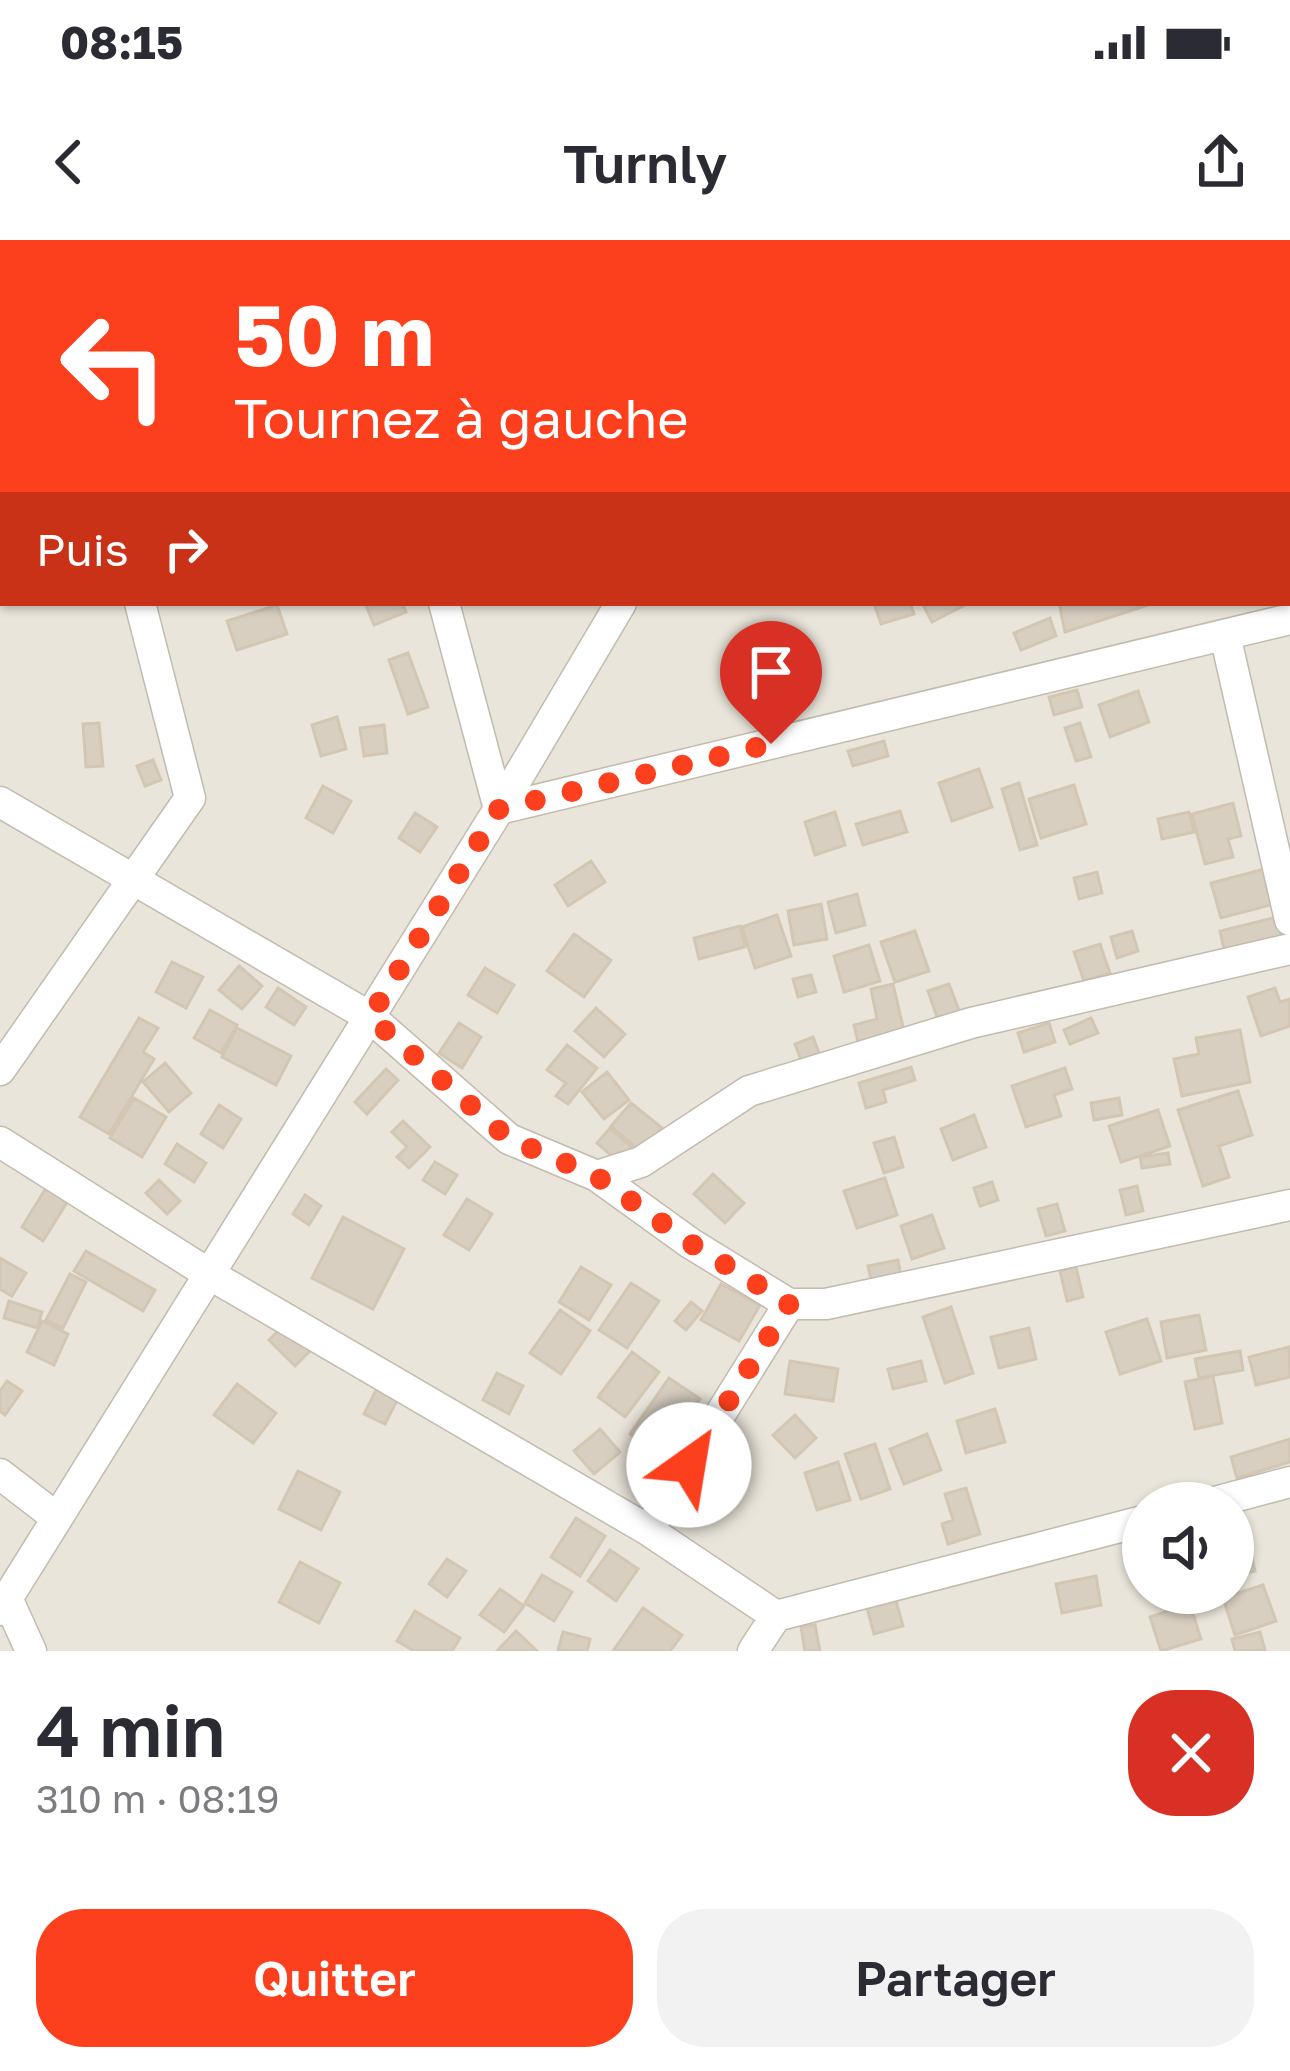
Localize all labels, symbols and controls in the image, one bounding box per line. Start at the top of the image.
text: 08:15 [60,15,183,69]
icon: back [36,129,102,195]
icon: share [1188,129,1254,195]
text: Turnly [563,130,727,195]
text: 50 m [234,284,434,384]
icon: left [36,288,192,444]
text: Tournez à gauche [234,385,689,450]
icon: right [153,516,219,582]
text: Puis [36,522,129,576]
pin [720,621,822,744]
icon: arrive [738,639,804,705]
position arrow [626,1402,752,1528]
map controls [1122,1482,1254,1614]
button: sound [1122,1482,1254,1614]
text: 4 min [36,1686,225,1773]
button: close [1128,1690,1254,1816]
text: 310 m · 08:19 [36,1775,280,1822]
button: Quitter [36,1909,633,2047]
button: Partager [657,1909,1254,2047]

